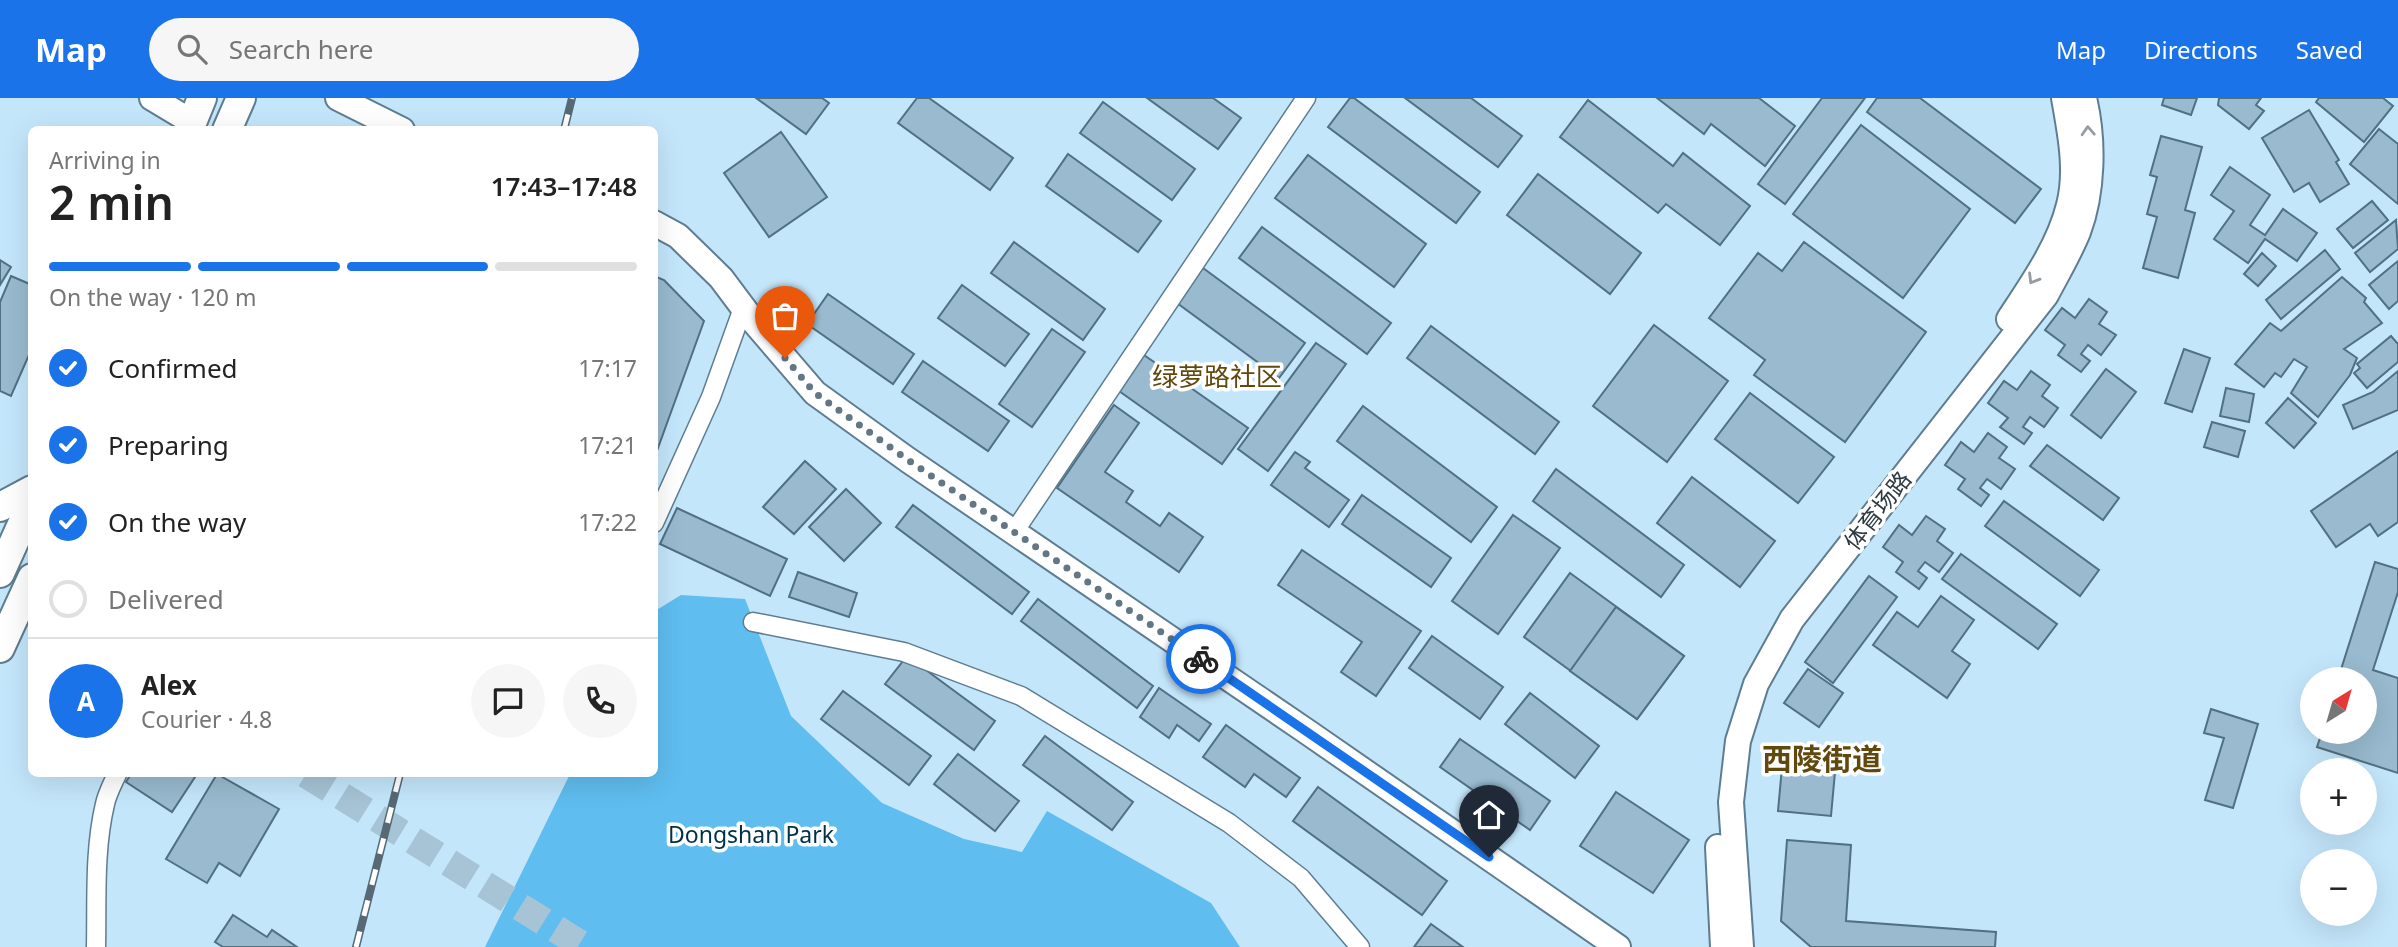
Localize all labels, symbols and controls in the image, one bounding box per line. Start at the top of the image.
search box [149,18,639,81]
text: Map [35,27,107,72]
icon: search [173,30,211,68]
text: Search here [229,31,373,67]
text: Map [2056,33,2106,66]
text: Directions [2144,33,2258,66]
text: Saved [2296,33,2363,66]
one-way arrow [2081,125,2096,136]
text: Arriving in [49,144,161,176]
text: 17:43–17:48 [491,168,637,204]
text: 2 min [49,171,174,233]
one-way arrow [2029,272,2042,285]
text: On the way · 120 m [49,281,256,313]
pin [755,286,815,358]
icon: bag [766,297,804,335]
icon: check [49,349,87,387]
text: Confirmed [108,350,238,386]
text: 17:17 [578,352,637,384]
district label: 绿萝路社区 [1152,358,1282,394]
icon: check [49,426,87,464]
text: Preparing [108,427,229,463]
text: 17:21 [578,429,637,461]
street label: 体育场路 [1836,464,1918,556]
icon: check [49,503,87,541]
text: On the way [108,504,246,540]
text: 17:22 [578,506,637,538]
text: Delivered [108,581,224,617]
courier [1166,624,1236,694]
icon: bike [1182,640,1220,678]
button: chat [471,664,545,738]
button: phone [563,664,637,738]
text: Alex [141,667,197,703]
north arrow [2300,667,2376,744]
map controls [2300,667,2377,926]
text: A [77,683,95,719]
text: Courier · 4.8 [141,703,272,735]
district label: 西陵街道 [1762,738,1882,779]
button: + [2300,758,2377,835]
pin [1459,785,1519,857]
icon: home [1470,796,1508,834]
park label: Dongshan Park [668,818,835,850]
button: − [2300,849,2377,926]

